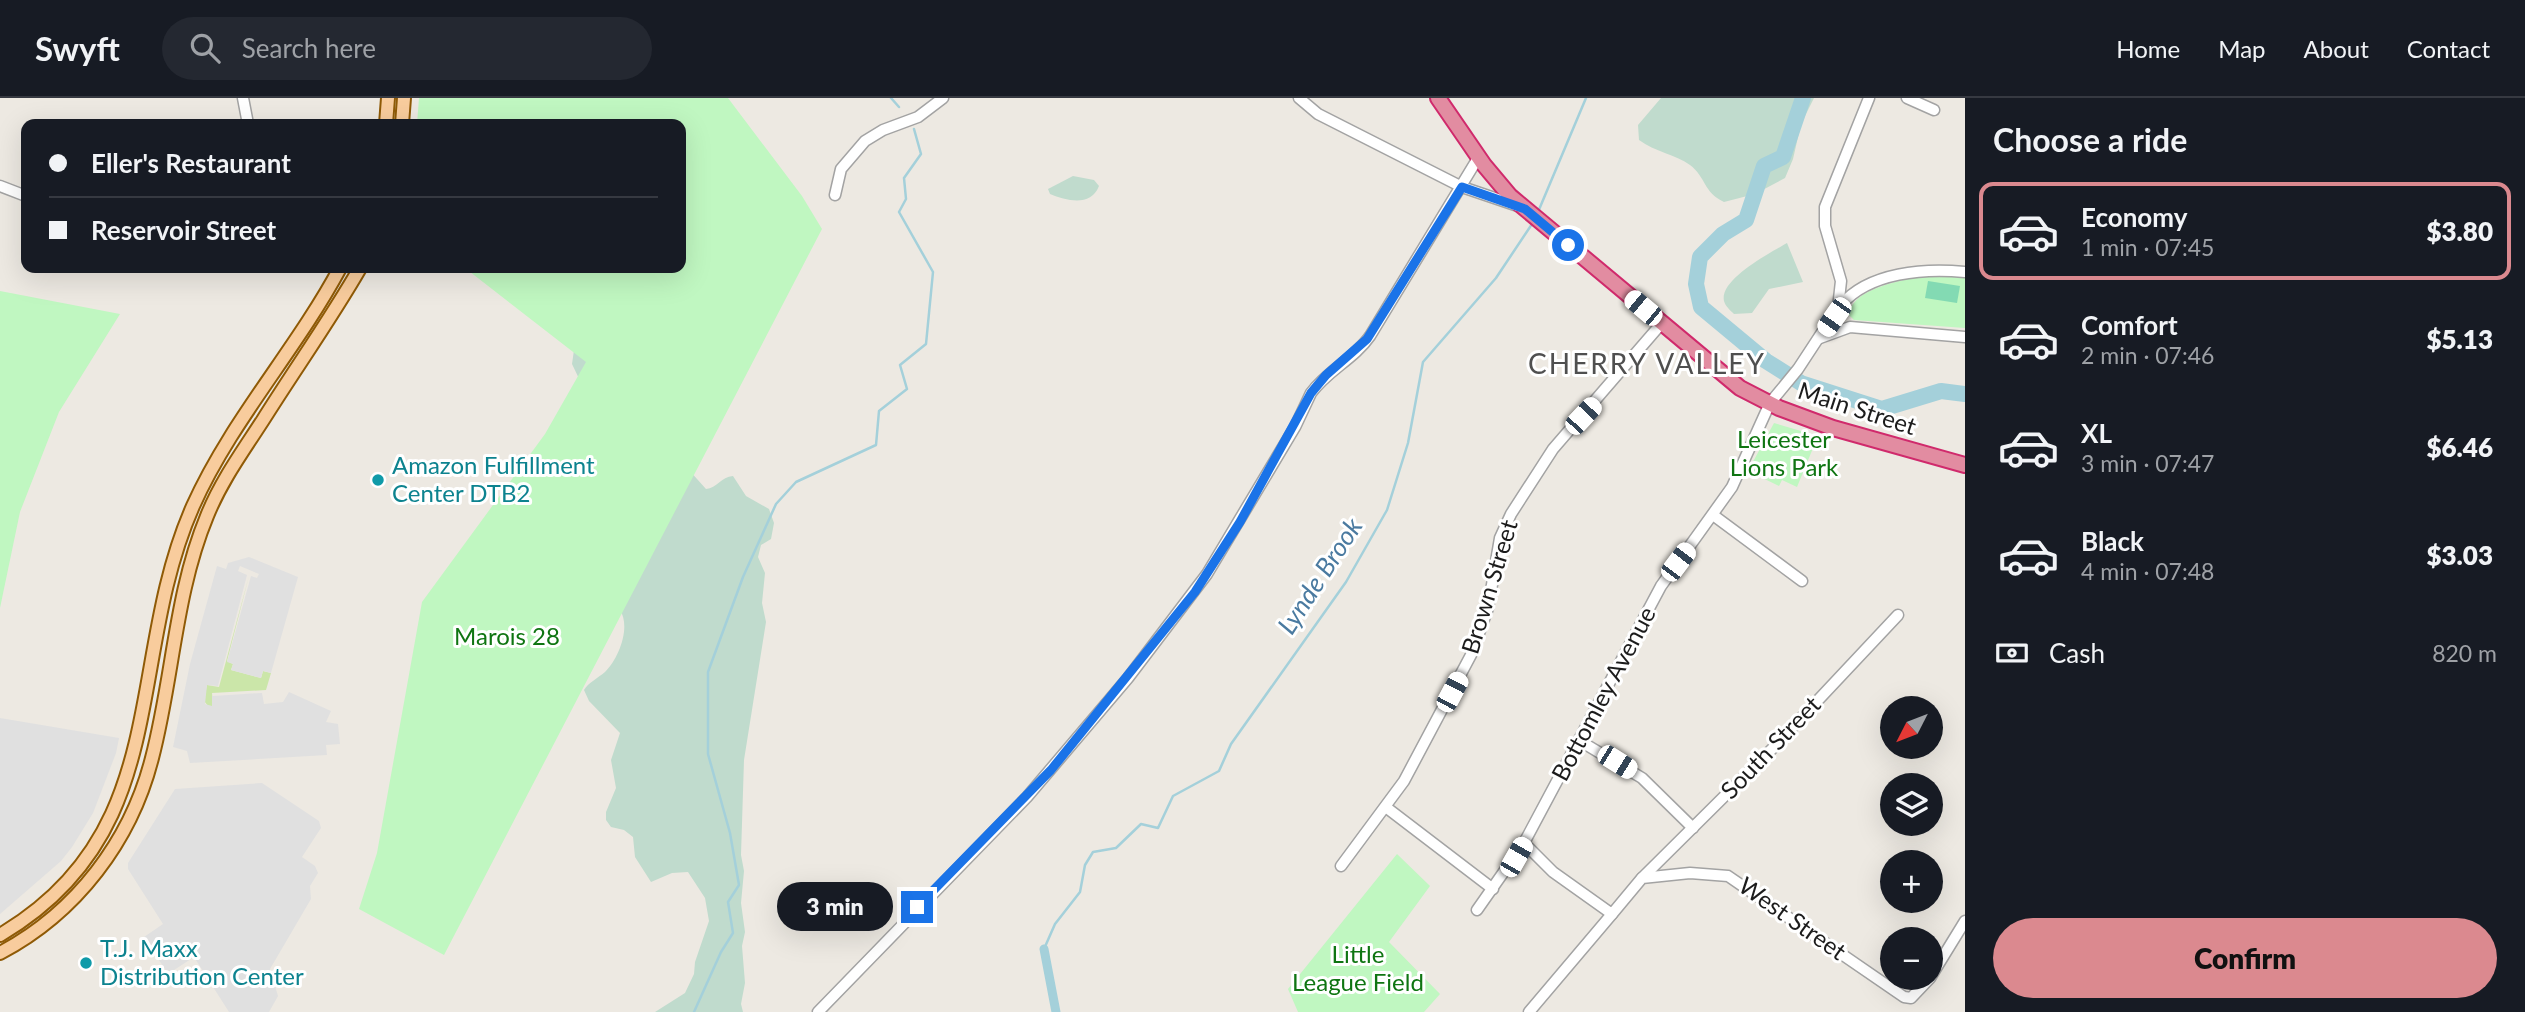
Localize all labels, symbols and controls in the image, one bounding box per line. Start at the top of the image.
search box [162,17,652,80]
text: Swyft [35,28,120,68]
icon: search [186,29,224,67]
text: Search here [242,32,376,64]
text: Home [2116,34,2180,63]
text: Map [2218,34,2266,63]
text: About [2304,34,2369,63]
text: Contact [2407,34,2490,63]
text: Choose a ride [1993,120,2187,159]
text: Eller's Restaurant [91,147,291,179]
icon: car [1997,200,2060,263]
text: Economy [2081,201,2187,233]
text: Reservoir Street [91,214,276,246]
text: $3.80 [2426,215,2493,247]
route start [1552,229,1584,261]
text: 1 min · 07:45 [2081,233,2214,261]
car [1621,286,1666,330]
car [1814,294,1855,340]
icon: car [1997,308,2060,371]
text: Comfort [2081,309,2178,341]
text: $5.13 [2426,323,2493,355]
text: 2 min · 07:46 [2081,341,2214,369]
district label: CHERRY VALLEY [1528,346,1766,380]
street label: Main Street [1795,375,1920,440]
car [1561,393,1606,439]
icon: car [1997,416,2060,479]
text: XL [2081,417,2112,449]
park label: Leicester Lions Park [1730,424,1839,481]
text: $6.46 [2426,431,2493,463]
text: 3 min · 07:47 [2081,449,2214,477]
place label: Amazon Fulfillment Center DTB2 [392,450,595,507]
marker: Amazon Fulfillment Center DTB2 [370,472,386,488]
water label: Lynde Brook [1270,511,1369,639]
street label: Brown Street [1454,516,1523,657]
icon: car [1997,524,2060,587]
text: Black [2081,525,2144,557]
car [1657,539,1700,585]
text: $3.03 [2426,539,2493,571]
text: 4 min · 07:48 [2081,557,2214,585]
street label: Bottomley Avenue [1545,601,1661,785]
park label: Marois 28 [454,621,560,650]
icon: cash [1993,634,2031,672]
text: Cash [2049,637,2105,669]
text: 820 m [2432,639,2497,667]
car [1433,669,1472,715]
street label: South Street [1714,689,1826,804]
north arrow [1880,696,1942,760]
map controls [1880,696,1943,990]
car [1594,742,1641,782]
button: layers [1880,773,1943,836]
car [1497,834,1536,880]
button: + [1880,850,1943,913]
street label: West Street [1734,870,1852,966]
callout: 3 min [777,882,892,932]
route end [901,891,933,923]
text: 3 min [806,892,864,920]
button: Confirm [1993,918,2497,998]
button: − [1880,927,1943,990]
place label: T.J. Maxx Distribution Center [100,933,304,990]
park label: Little League Field [1292,939,1424,996]
marker: T.J. Maxx Distribution Center [78,955,94,971]

